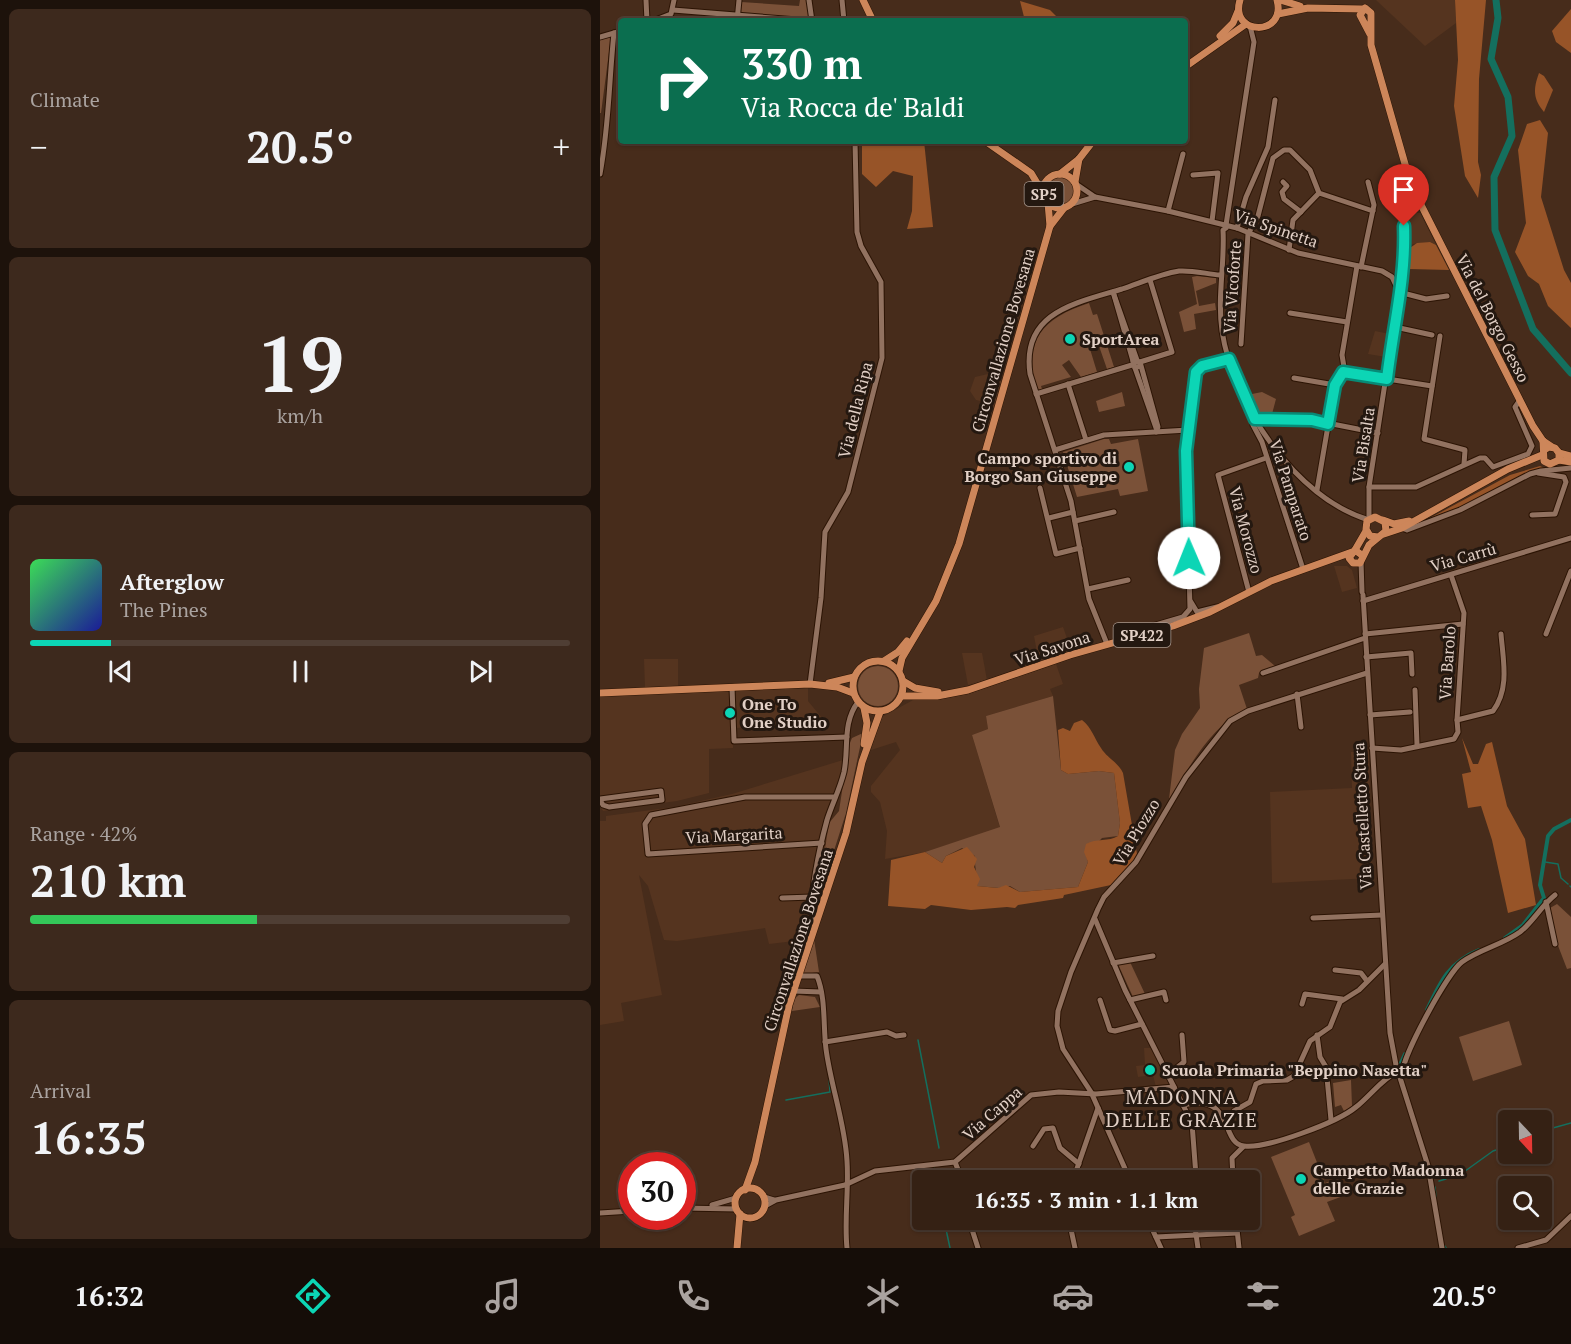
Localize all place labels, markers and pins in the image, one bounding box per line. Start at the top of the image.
pin [1378,164,1429,226]
place label: SportArea [1082,328,1160,350]
marker: SportArea [1063,332,1077,346]
place label: Campo sportivo di Borgo San Giuseppe [964,447,1117,487]
marker: Campo sportivo di Borgo San Giuseppe [1122,460,1136,474]
place label: One To One Studio [742,693,827,733]
marker: One To One Studio [723,706,737,720]
place label: Scuola Primaria "Beppino Nasetta" [1162,1059,1427,1081]
marker: Scuola Primaria "Beppino Nasetta" [1143,1063,1157,1077]
place label: Campetto Madonna delle Grazie [1313,1159,1464,1199]
marker: Campetto Madonna delle Grazie [1294,1172,1308,1186]

